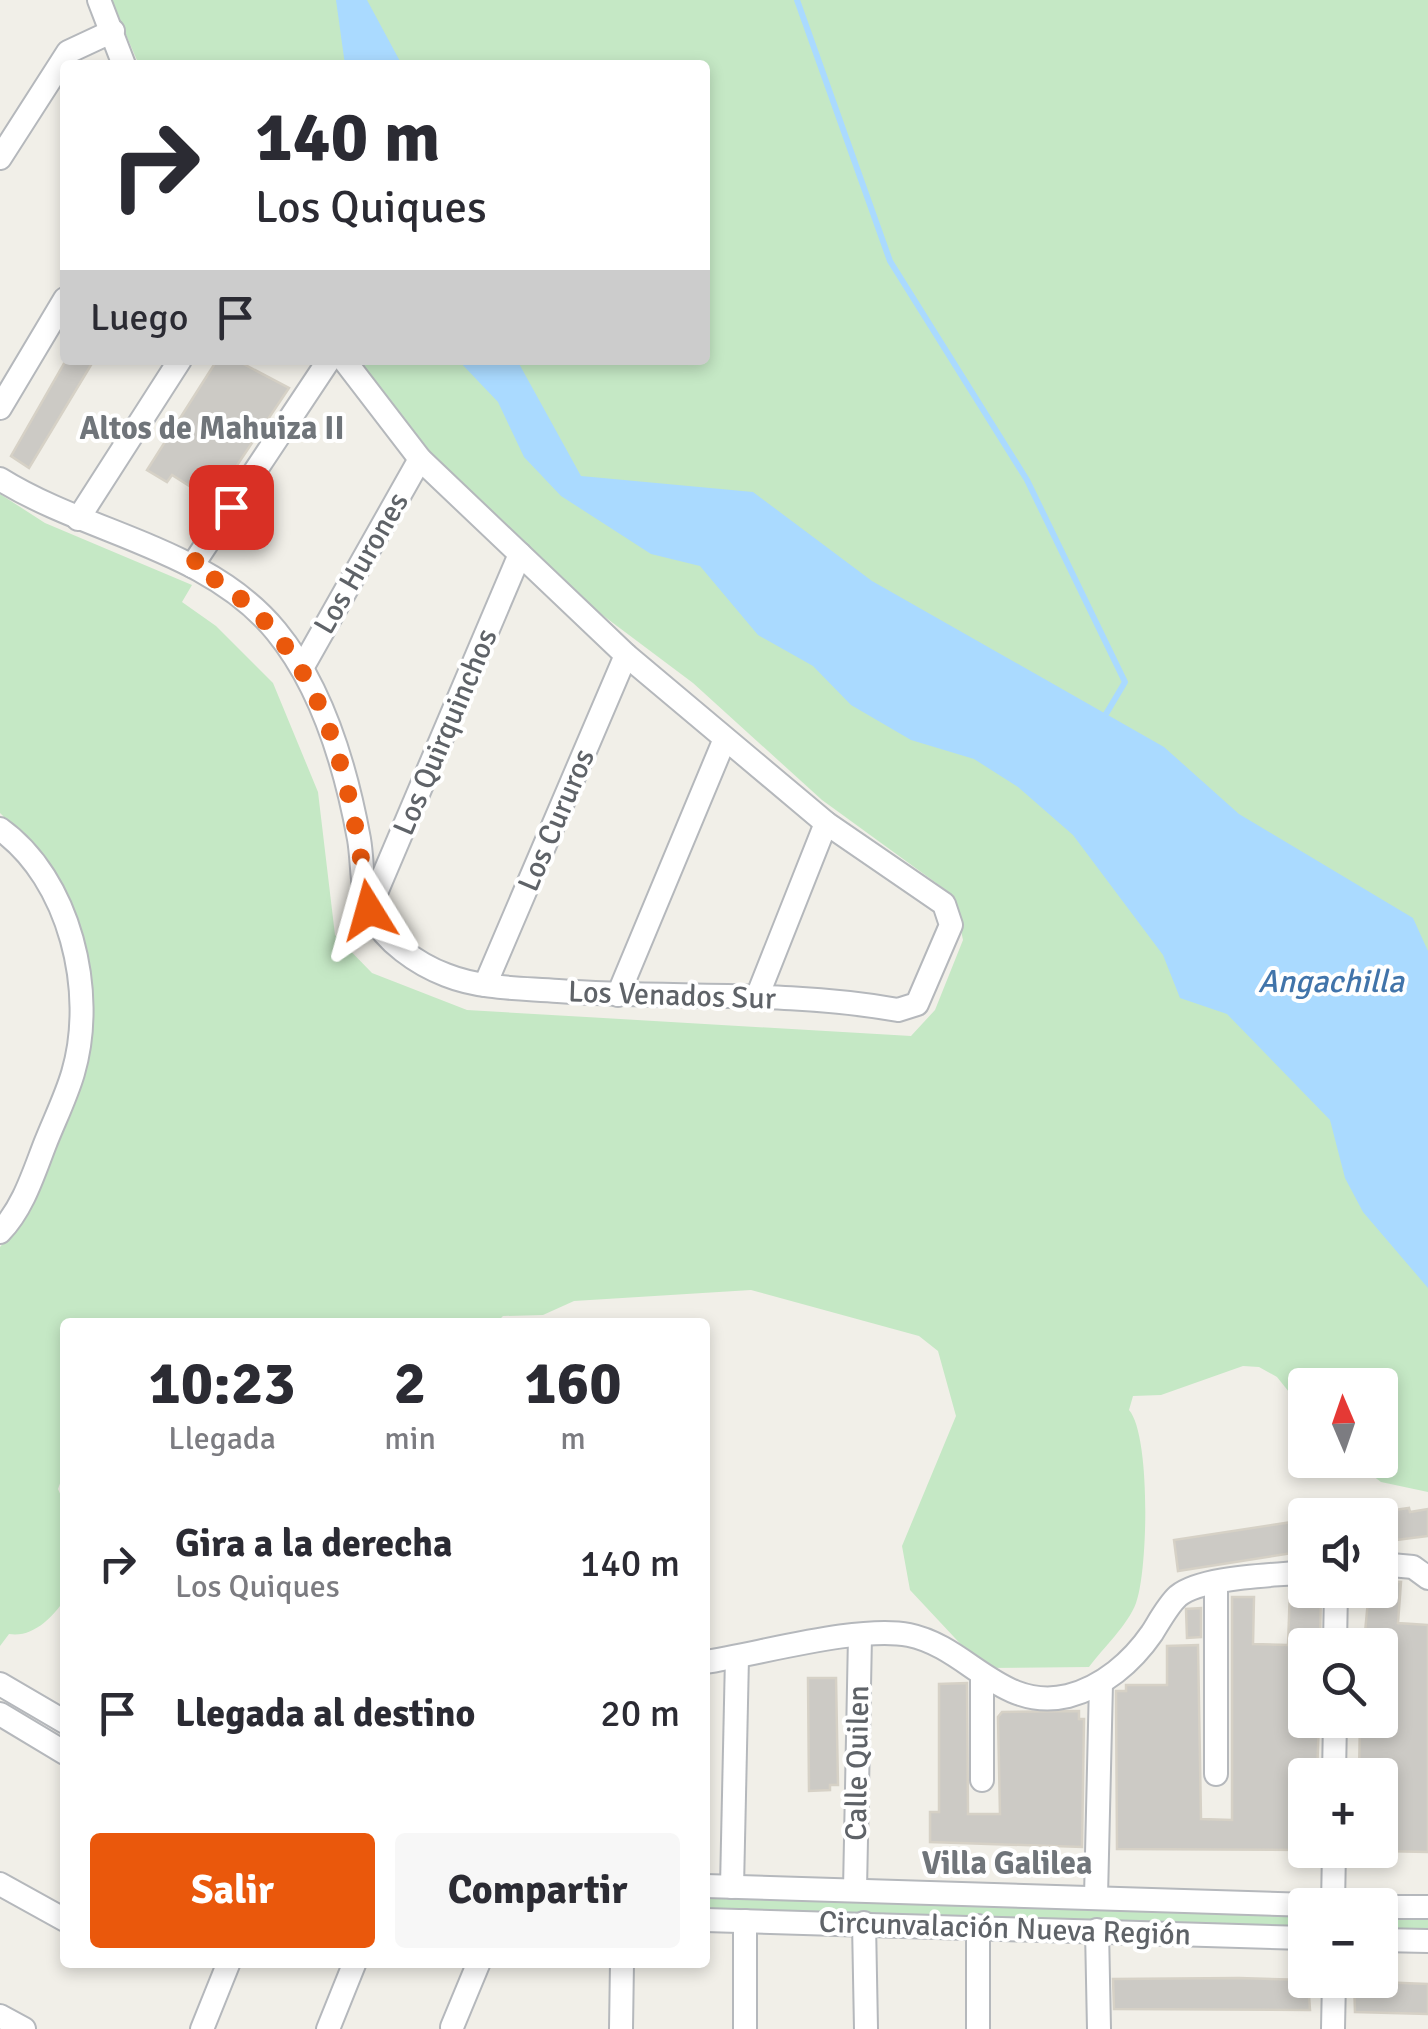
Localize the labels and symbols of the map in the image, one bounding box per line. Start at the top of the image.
district label: Altos de Mahuiza II [79,409,345,448]
pin [189,465,274,550]
street label: Los Hurones [306,486,417,641]
street label: Los Quirquinchos [385,623,506,841]
street label: Los Cururos [510,743,603,897]
position arrow [317,858,421,962]
water label: Angachilla [1258,962,1405,1001]
street label: Los Venados Sur [568,973,776,1018]
north arrow [1288,1368,1398,1478]
street label: Calle Quilen [838,1685,877,1841]
district label: Villa Galilea [922,1844,1092,1883]
street label: Circunvalación Nueva Región [818,1904,1192,1953]

